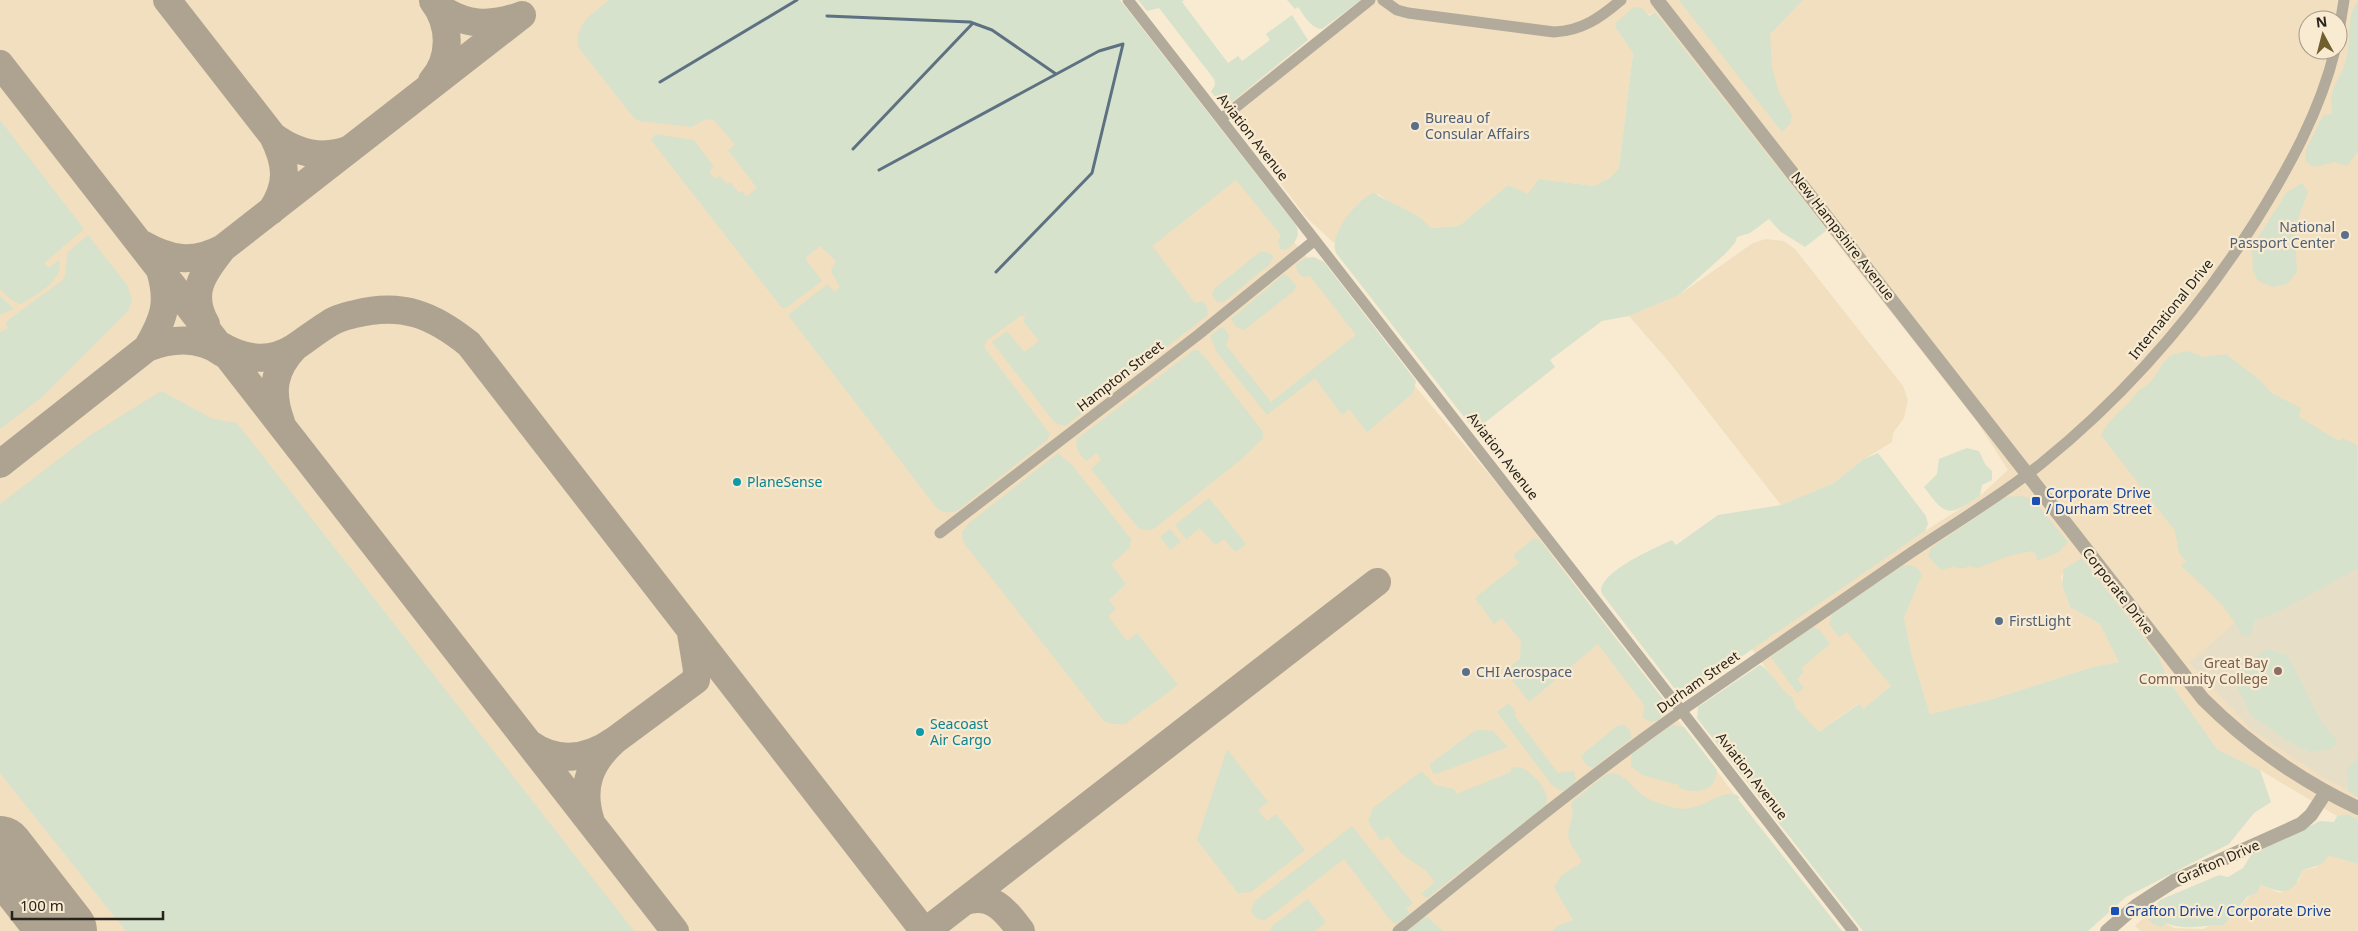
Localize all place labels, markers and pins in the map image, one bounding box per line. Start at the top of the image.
place label: Bureau of Consular Affairs [1425,108,1530,143]
marker: Bureau of Consular Affairs [1409,120,1421,132]
place label: National Passport Center [2230,217,2335,252]
marker: National Passport Center [2339,229,2351,241]
place label: PlaneSense [747,472,822,491]
marker: PlaneSense [731,476,743,488]
place label: Corporate Drive / Durham Street [2046,483,2152,518]
marker: Corporate Drive / Durham Street [2030,495,2042,507]
place label: FirstLight [2009,611,2071,630]
marker: FirstLight [1993,615,2005,627]
place label: Great Bay Community College [2139,653,2269,688]
place label: CHI Aerospace [1476,662,1572,681]
marker: Great Bay Community College [2272,665,2284,677]
marker: CHI Aerospace [1460,666,1472,678]
place label: Seacoast Air Cargo [930,714,991,749]
marker: Seacoast Air Cargo [914,726,926,738]
place label: Grafton Drive / Corporate Drive [2125,901,2331,920]
marker: Grafton Drive / Corporate Drive [2109,905,2121,917]

